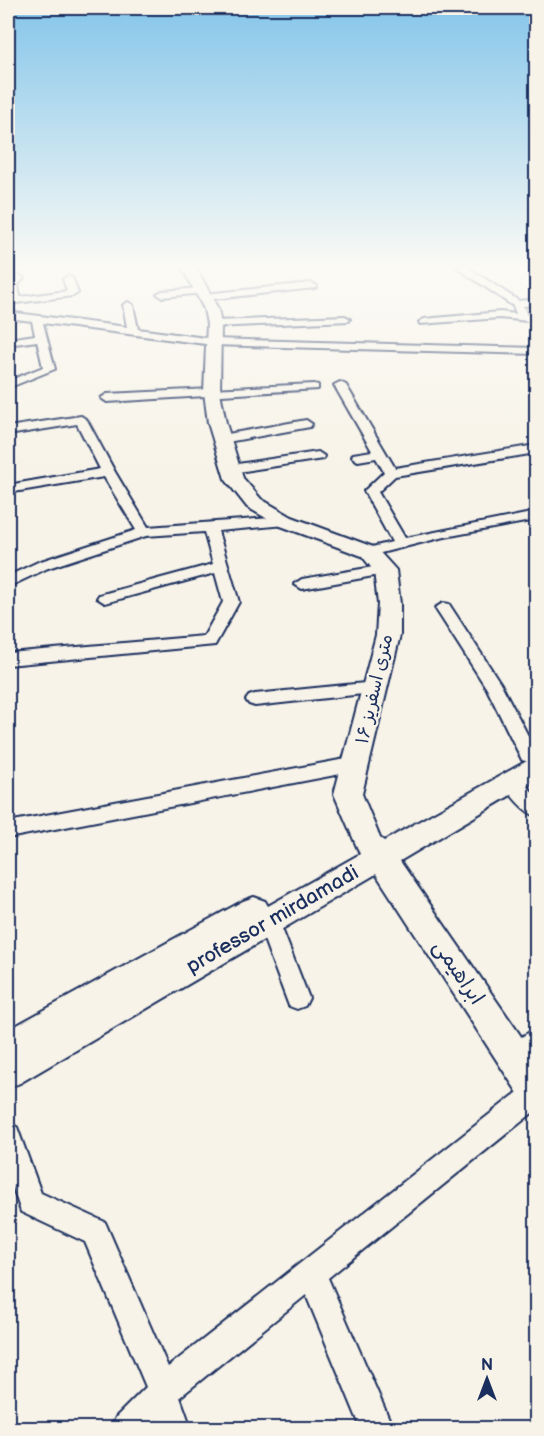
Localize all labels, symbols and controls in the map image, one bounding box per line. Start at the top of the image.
street label: ۱۶ متری اسفریز [352,632,397,746]
street label: professor mirdamadi [182,860,363,979]
street label: ابراهیمی [427,935,489,1010]
north arrow [457,1349,517,1409]
text: N [481,1356,493,1375]

